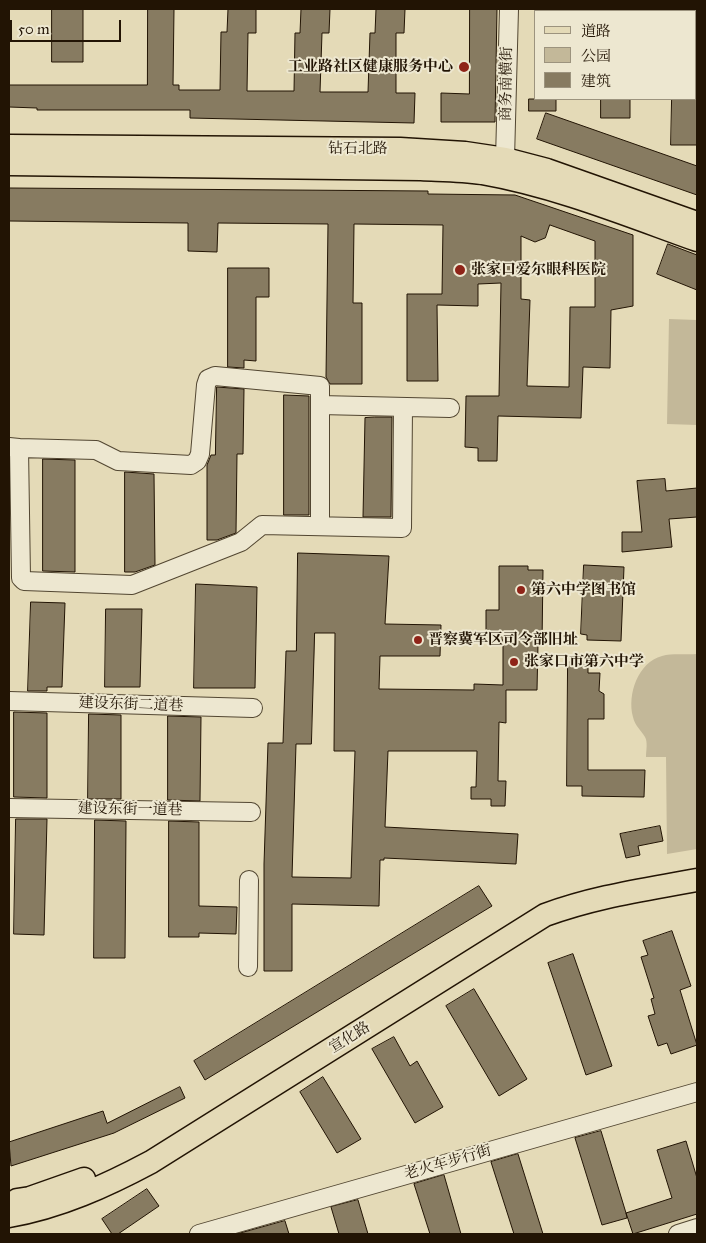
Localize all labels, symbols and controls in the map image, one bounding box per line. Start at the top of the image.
scale bar [12,10,124,42]
legend [534,10,696,100]
text: 50 m [18,20,50,38]
text: 道路 [581,22,611,40]
street label: 商务南横街 [497,46,517,122]
text: 公园 [581,47,611,65]
place label: 工业路社区健康服务中心 [288,58,453,76]
marker: 工业路社区健康服务中心 [457,60,471,74]
text: 建筑 [581,72,611,90]
street label: 钻石北路 [328,140,388,158]
place label: 张家口爱尔眼科医院 [471,261,606,279]
marker: 张家口爱尔眼科医院 [453,263,467,277]
place label: 第六中学图书馆 [531,581,636,599]
marker: 第六中学图书馆 [515,584,527,596]
place label: 晋察冀军区司令部旧址 [428,631,578,649]
marker: 晋察冀军区司令部旧址 [412,634,424,646]
place label: 张家口市第六中学 [524,653,644,671]
marker: 张家口市第六中学 [508,656,520,668]
street label: 建设东街二道巷 [78,694,184,716]
street label: 建设东街一道巷 [77,800,183,820]
street label: 宣化路 [326,1018,374,1058]
street label: 老火车步行街 [402,1142,494,1184]

